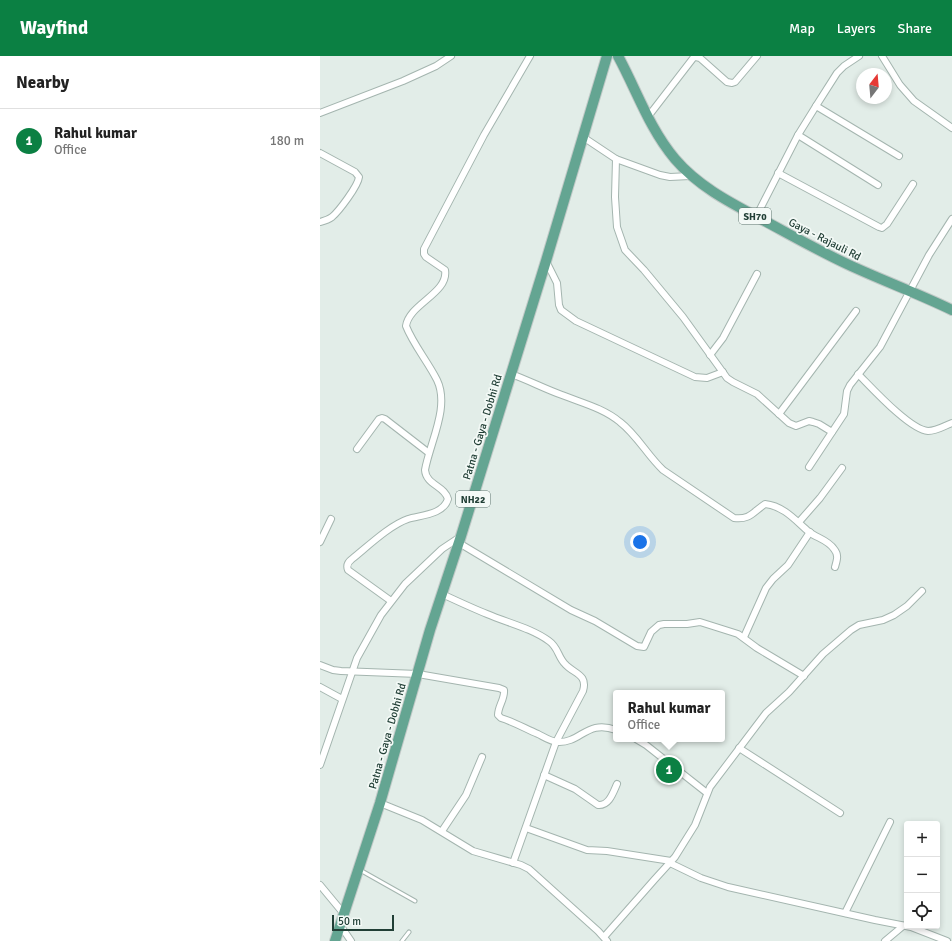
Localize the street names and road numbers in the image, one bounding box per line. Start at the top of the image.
road number: SH70 [739,208,771,224]
street label: Gaya - Rajauli Rd [786,216,863,263]
street label: Patna - Gaya - Dobhi Rd [460,373,505,481]
road number: NH22 [456,491,490,507]
street label: Patna - Gaya - Dobhi Rd [366,681,409,791]

